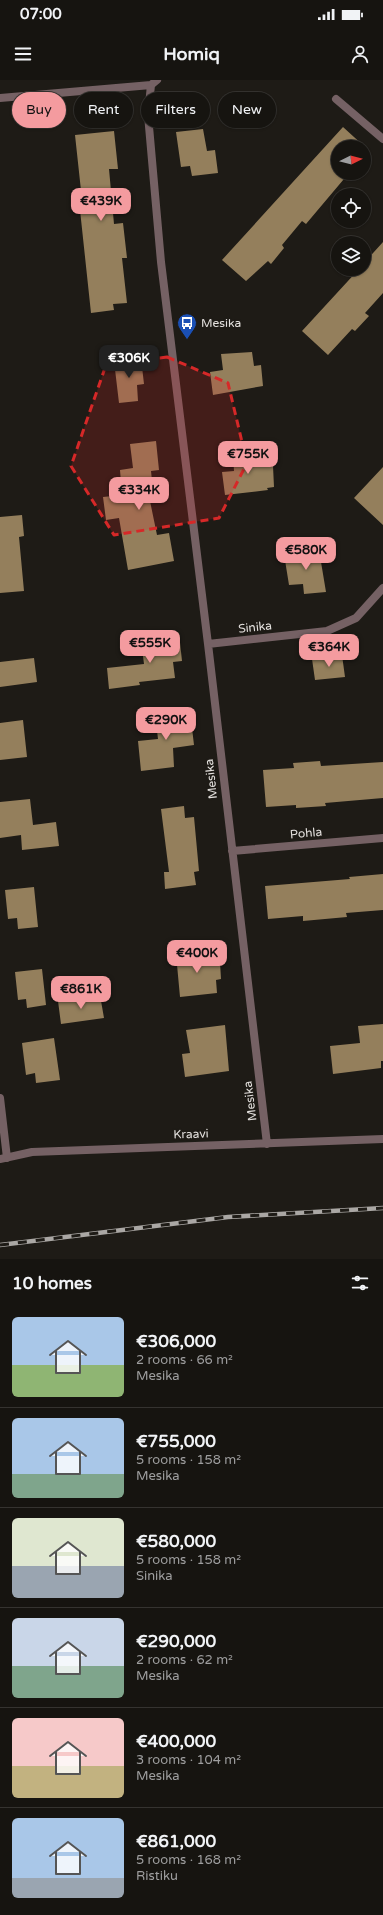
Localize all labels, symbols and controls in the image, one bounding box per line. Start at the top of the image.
text: 07:00 [20,5,62,23]
icon: menu [12,43,34,65]
text: Homiq [163,43,220,65]
icon: person [349,43,371,65]
chip: Buy [12,92,66,128]
chip: Rent [74,92,133,128]
chip: Filters [141,92,210,128]
chip: New [218,92,276,128]
north arrow [331,140,371,180]
map controls [331,140,371,276]
pin: €439K [73,188,129,222]
button: locate [331,188,371,228]
text: €439K [80,193,122,209]
button: layers [331,236,371,276]
bus stop icon: Mesika [176,312,198,340]
place label: Mesika [201,316,241,330]
pin: €306K [101,345,157,379]
text: €306K [108,350,150,366]
pin: €755K [220,441,276,475]
text: €755K [227,446,269,462]
pin: €334K [111,477,167,511]
text: €334K [118,482,160,498]
pin: €580K [278,537,334,571]
text: €580K [285,542,327,558]
street label: Sinika [237,618,273,636]
pin: €555K [122,630,178,664]
pin: €364K [301,634,357,668]
text: €555K [129,635,171,651]
text: €364K [308,639,350,655]
pin: €290K [138,707,194,741]
text: €290K [145,712,187,728]
street label: Mesika [202,758,220,800]
street label: Pohla [289,825,323,841]
pin: €400K [169,940,225,974]
text: €400K [176,945,218,961]
pin: €861K [53,976,109,1010]
text: €861K [60,981,102,997]
street label: Mesika [241,1080,259,1122]
street label: Kraavi [173,1126,209,1142]
icon: filters [349,1272,371,1294]
text: 10 homes [12,1273,92,1294]
text: €306,000 [136,1331,216,1352]
icon: home [44,1333,92,1381]
text: 2 rooms · 66 m² [136,1352,233,1368]
text: Mesika [136,1368,179,1384]
text: €755,000 [136,1431,216,1452]
icon: home [44,1434,92,1482]
text: 5 rooms · 158 m² [136,1452,241,1468]
text: Mesika [136,1468,179,1484]
text: €580,000 [136,1531,216,1552]
icon: home [44,1534,92,1582]
text: 5 rooms · 158 m² [136,1552,241,1568]
text: Sinika [136,1568,173,1584]
text: €290,000 [136,1631,216,1652]
icon: home [44,1634,92,1682]
text: 2 rooms · 62 m² [136,1652,233,1668]
text: Mesika [136,1668,179,1684]
text: €400,000 [136,1731,216,1752]
icon: home [44,1734,92,1782]
text: 3 rooms · 104 m² [136,1752,241,1768]
text: Mesika [136,1768,179,1784]
text: €861,000 [136,1831,216,1852]
icon: home [44,1834,92,1882]
text: 5 rooms · 168 m² [136,1852,241,1868]
text: Ristiku [136,1868,178,1884]

